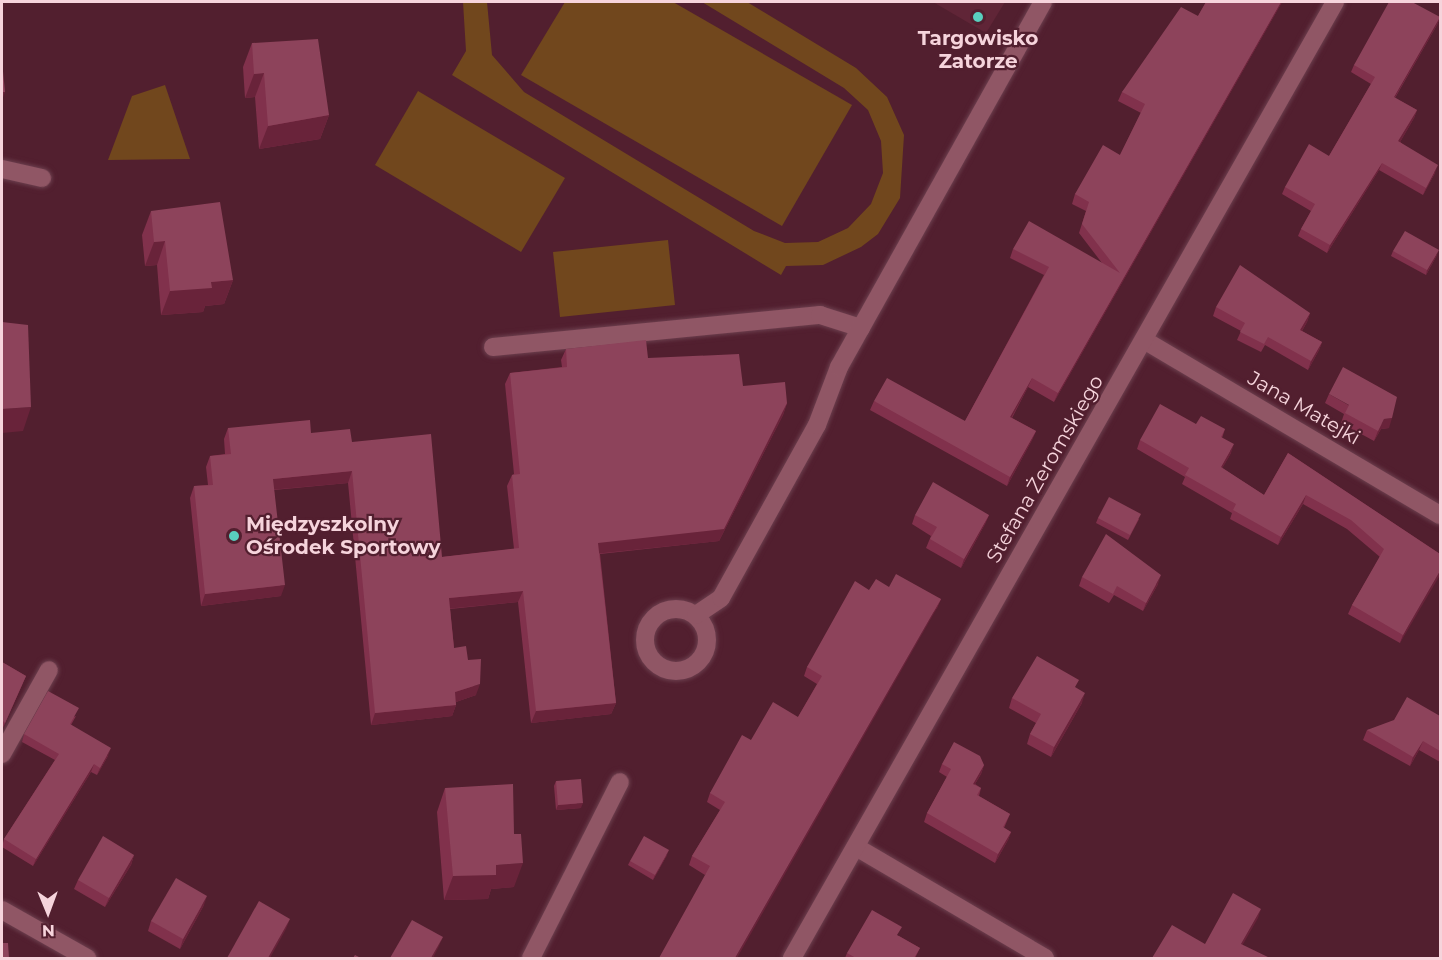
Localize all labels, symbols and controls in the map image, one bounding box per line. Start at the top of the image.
marker: Targowisko Zatorze [971,10,985,24]
place label: Targowisko Zatorze [918,27,1038,74]
street label: Jana Matejki [1244,366,1364,450]
street label: Stefana Żeromskiego [981,371,1109,567]
place label: Międzyszkolny Ośrodek Sportowy [246,512,440,559]
marker: Międzyszkolny Ośrodek Sportowy [227,529,241,543]
north arrow [18,882,78,942]
text: N [42,921,55,940]

